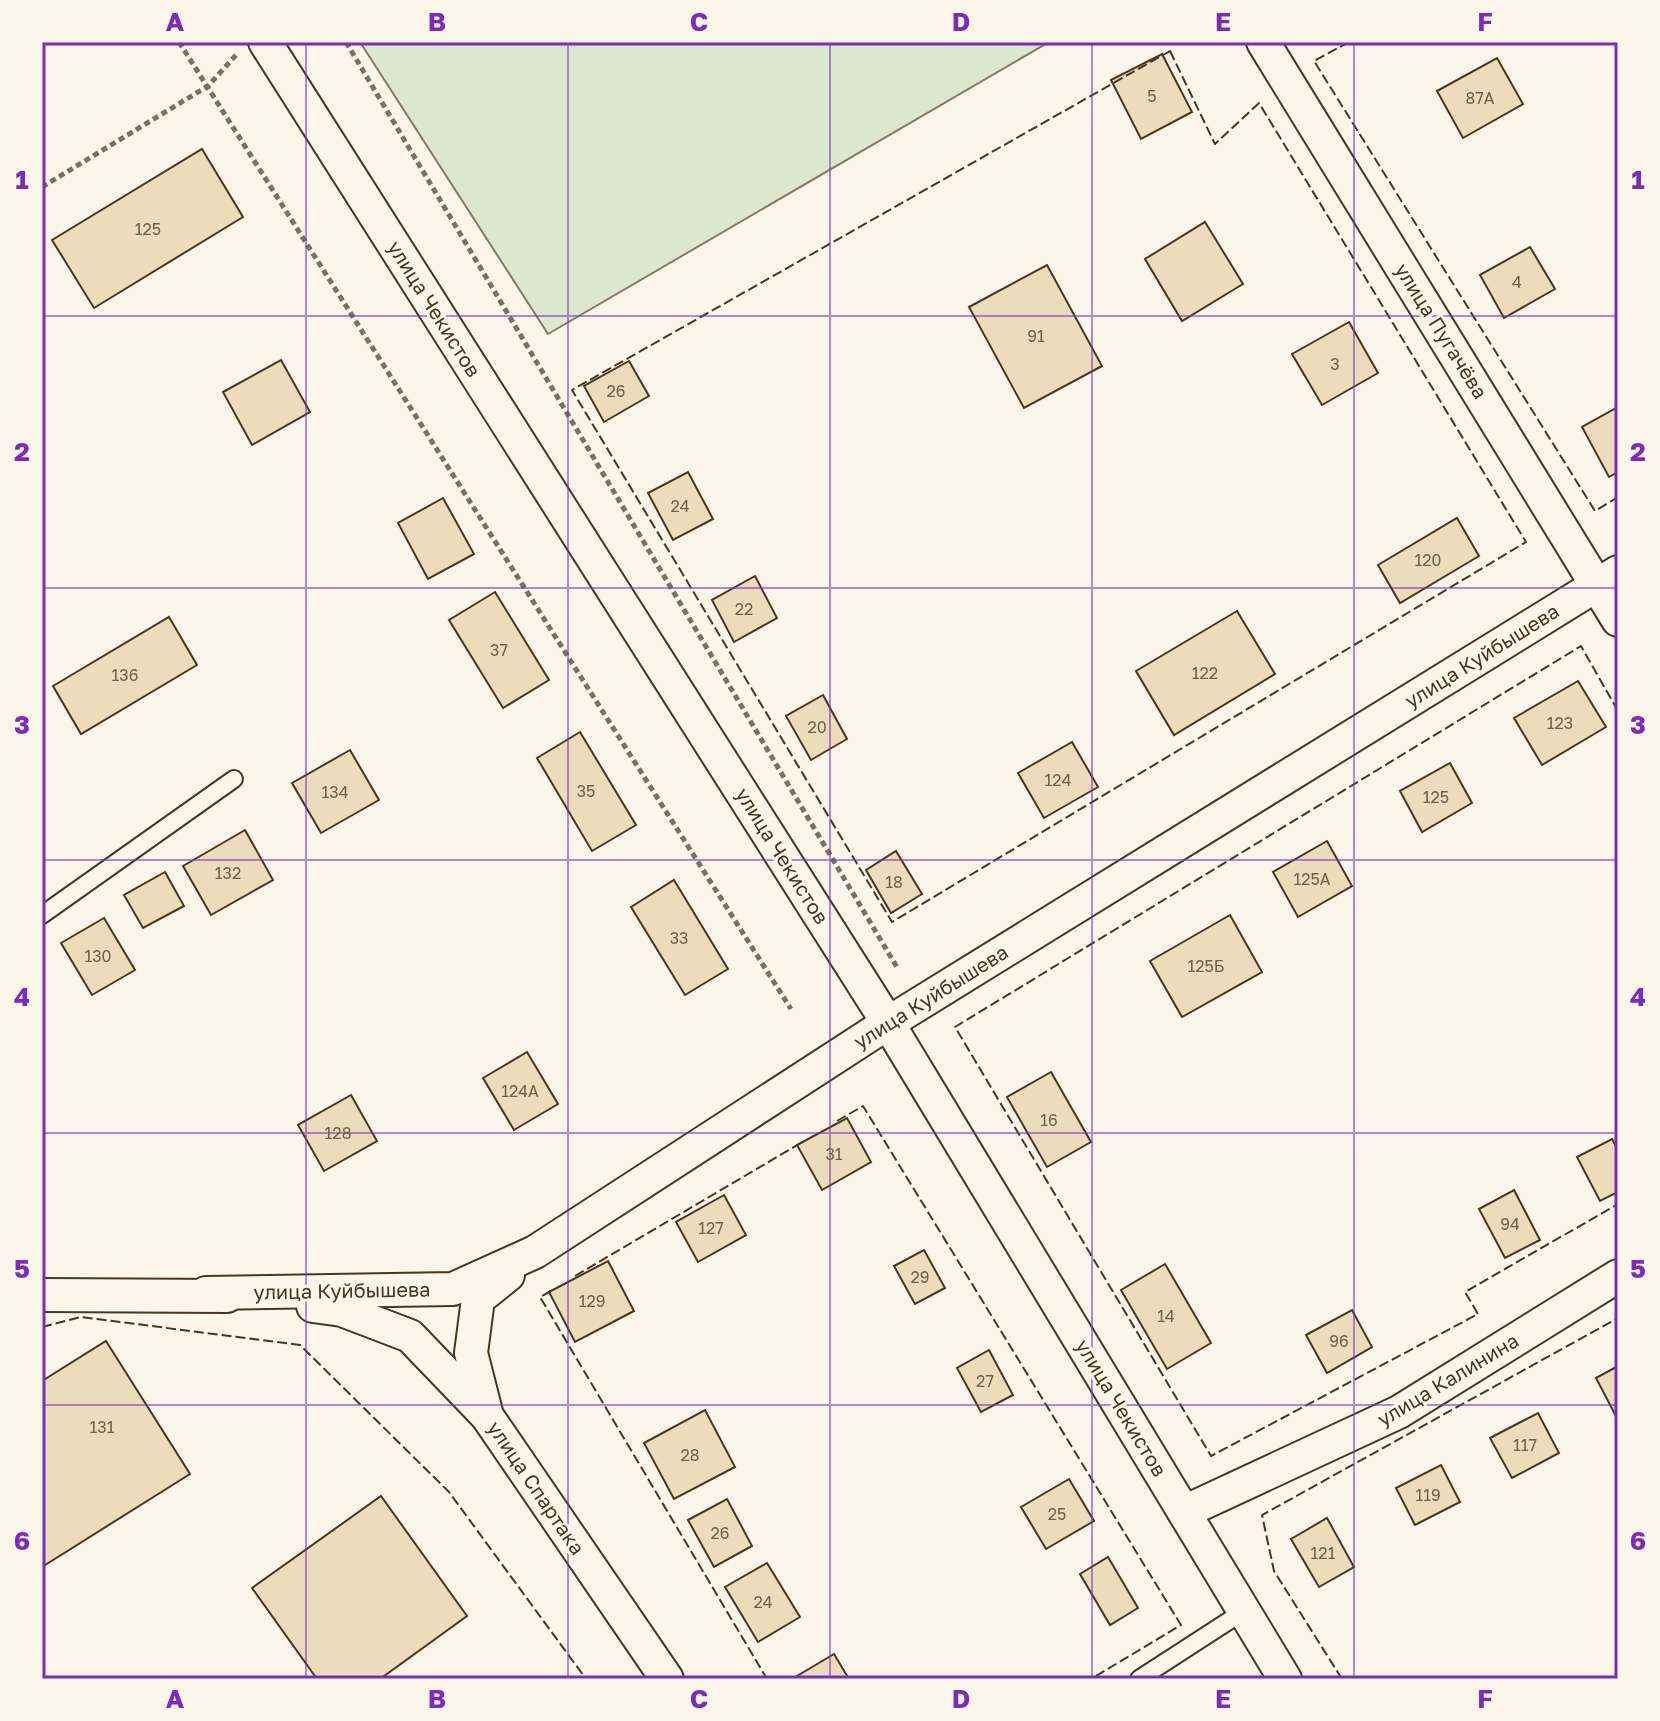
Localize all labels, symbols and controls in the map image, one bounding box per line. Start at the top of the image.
text: A [166,6,185,37]
text: B [428,6,446,37]
text: C [690,6,708,37]
text: D [952,6,970,37]
text: E [1215,6,1231,37]
text: F [1477,6,1493,37]
house number: 5 [1147,86,1157,106]
house number: 87А [1466,88,1495,108]
text: 1 [15,164,29,195]
text: 1 [1631,164,1645,195]
house number: 125 [135,219,161,239]
street label: улица Чекистов [383,236,486,381]
street label: улица Пугачёва [1391,258,1493,403]
house number: 4 [1512,272,1522,292]
house number: 91 [1027,326,1045,346]
house number: 3 [1330,354,1340,374]
house number: 26 [607,381,625,401]
text: 2 [14,436,30,467]
text: 2 [1630,436,1646,467]
house number: 24 [670,496,690,516]
house number: 120 [1415,550,1441,570]
street label: улица Куйбышева [1400,598,1563,712]
house number: 22 [735,599,753,619]
house number: 37 [490,640,508,660]
house number: 122 [1192,663,1218,683]
house number: 136 [112,665,138,685]
text: 3 [14,709,30,740]
text: 3 [1630,709,1646,740]
house number: 123 [1547,713,1573,733]
house number: 20 [807,717,827,737]
house number: 124 [1045,770,1071,790]
house number: 35 [577,781,595,801]
house number: 134 [322,782,348,802]
street label: улица Чекистов [731,783,834,928]
house number: 125 [1423,787,1449,807]
house number: 132 [215,863,241,883]
house number: 125А [1293,869,1331,889]
house number: 18 [885,872,903,892]
house number: 33 [670,928,688,948]
street label: улица Куйбышева [849,939,1012,1053]
house number: 130 [84,946,112,966]
house number: 125Б [1188,956,1224,976]
text: 4 [14,981,30,1012]
text: 4 [1630,981,1646,1012]
house number: 124А [501,1081,539,1101]
house number: 16 [1040,1110,1058,1130]
house number: 128 [325,1123,351,1143]
house number: 31 [825,1144,843,1164]
house number: 94 [1500,1214,1520,1234]
house number: 127 [698,1218,724,1238]
text: 5 [14,1253,30,1284]
text: 5 [1630,1253,1646,1284]
house number: 29 [911,1267,929,1287]
street label: улица Куйбышева [253,1276,431,1304]
house number: 129 [579,1291,605,1311]
house number: 14 [1157,1306,1175,1326]
street label: улица Калинина [1373,1328,1522,1431]
house number: 96 [1329,1331,1349,1351]
street label: улица Чекистов [1071,1334,1172,1481]
house number: 27 [976,1371,994,1391]
street label: улица Спартака [483,1416,590,1559]
house number: 131 [90,1417,115,1437]
house number: 117 [1513,1435,1537,1455]
house number: 28 [680,1445,700,1465]
house number: 119 [1415,1485,1441,1505]
house number: 25 [1048,1504,1066,1524]
house number: 26 [711,1523,729,1543]
text: 6 [14,1525,30,1556]
text: 6 [1630,1525,1646,1556]
house number: 121 [1311,1543,1336,1563]
house number: 24 [753,1592,773,1612]
text: A [166,1683,185,1714]
text: B [428,1683,446,1714]
text: C [690,1683,708,1714]
text: D [952,1683,970,1714]
text: E [1215,1683,1231,1714]
text: F [1477,1683,1493,1714]

